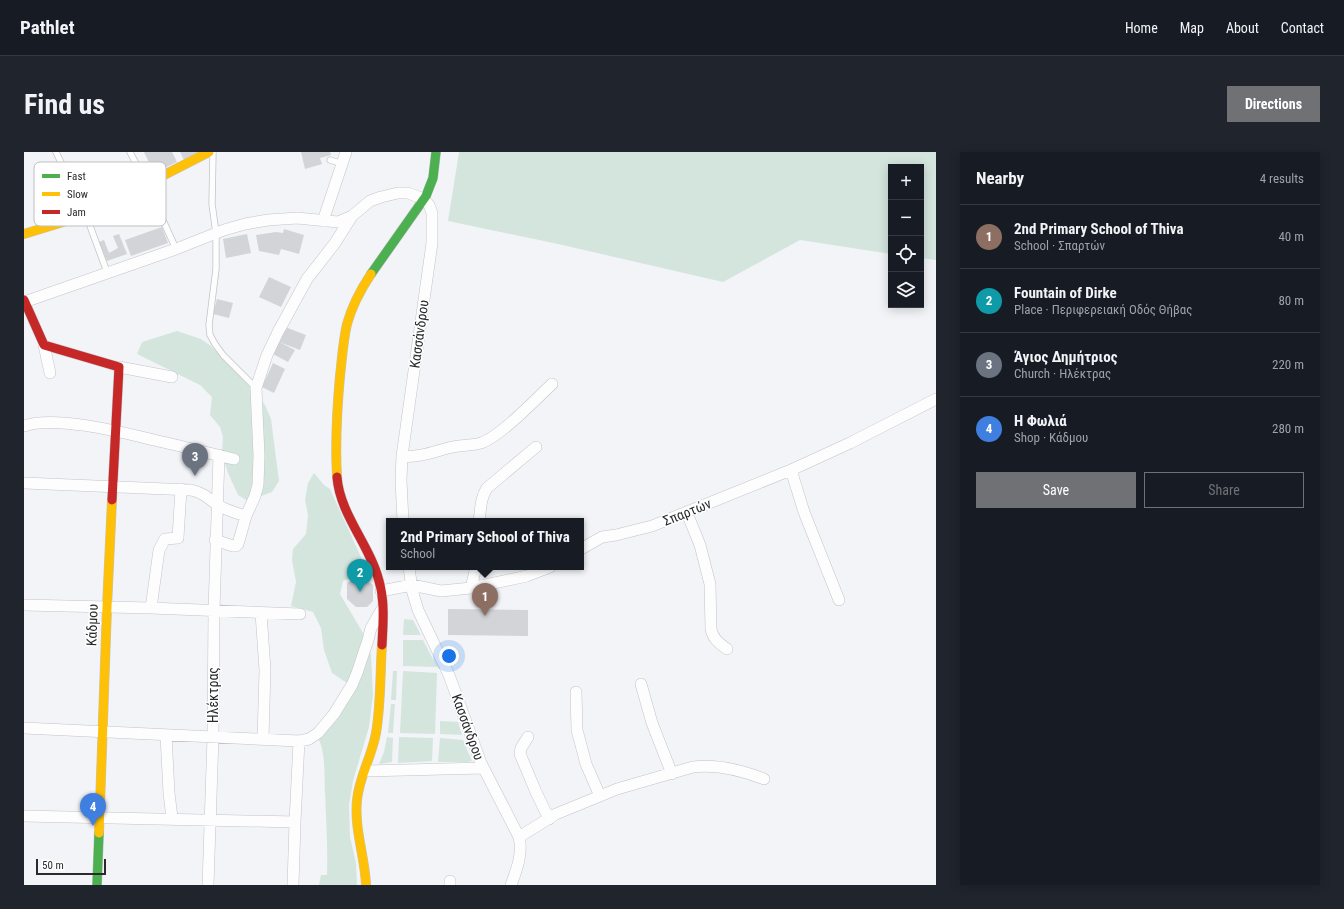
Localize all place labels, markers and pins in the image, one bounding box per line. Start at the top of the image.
pin: 3 [182,443,208,476]
pin: 2 [347,559,373,592]
pin: 1 [472,583,498,616]
pin: 4 [80,793,106,826]

